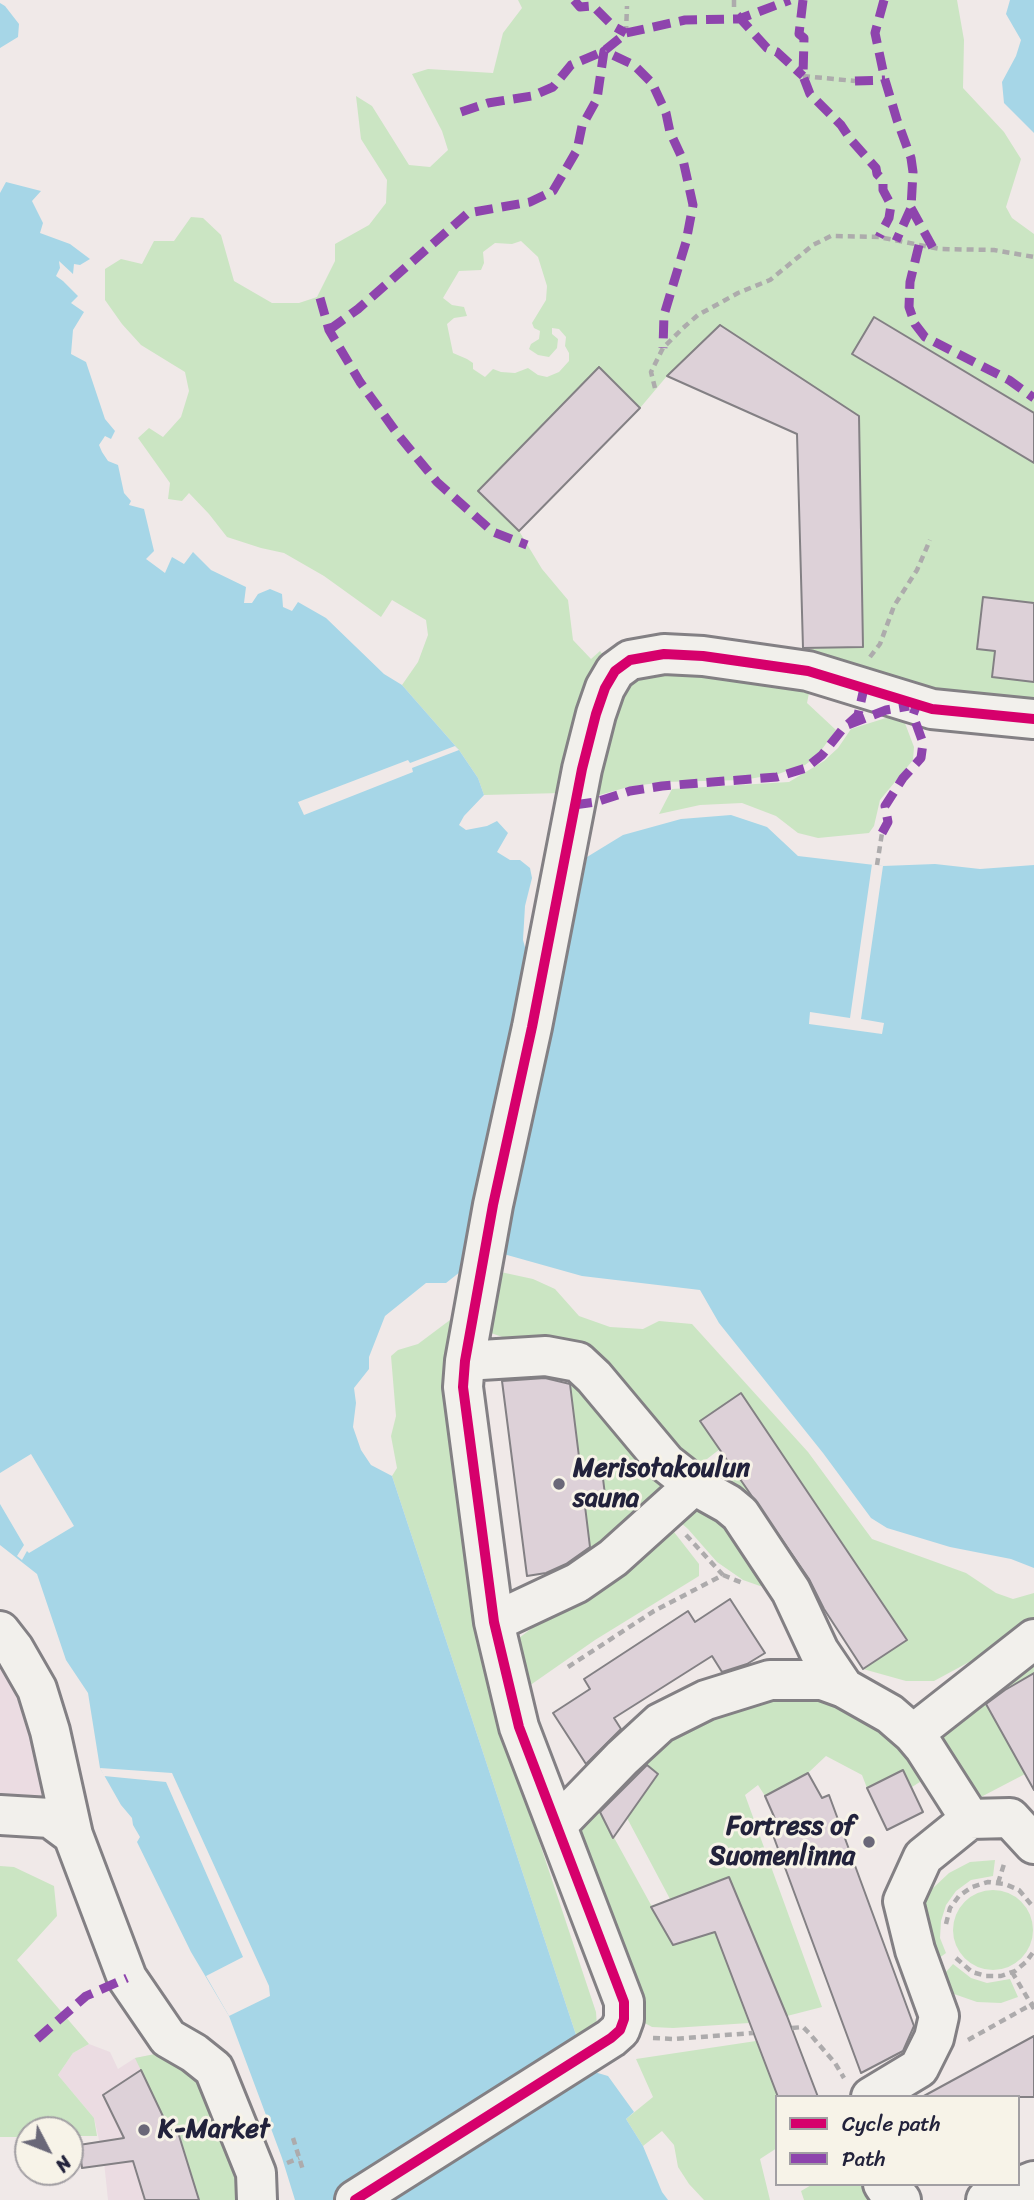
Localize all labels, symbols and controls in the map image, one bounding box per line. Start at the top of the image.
place label: Merisotakoulun sauna [573,1453,750,1514]
marker: Merisotakoulun sauna [551,1476,567,1492]
place label: Fortress of Suomenlinna [709,1811,855,1872]
marker: Fortress of Suomenlinna [861,1834,877,1850]
legend [775,2095,1020,2186]
text: Cycle path [842,2105,941,2143]
place label: K-Market [158,2114,269,2146]
north arrow [14,2116,84,2186]
marker: K-Market [136,2122,152,2138]
text: Path [842,2140,885,2178]
text: N [47,2148,80,2180]

